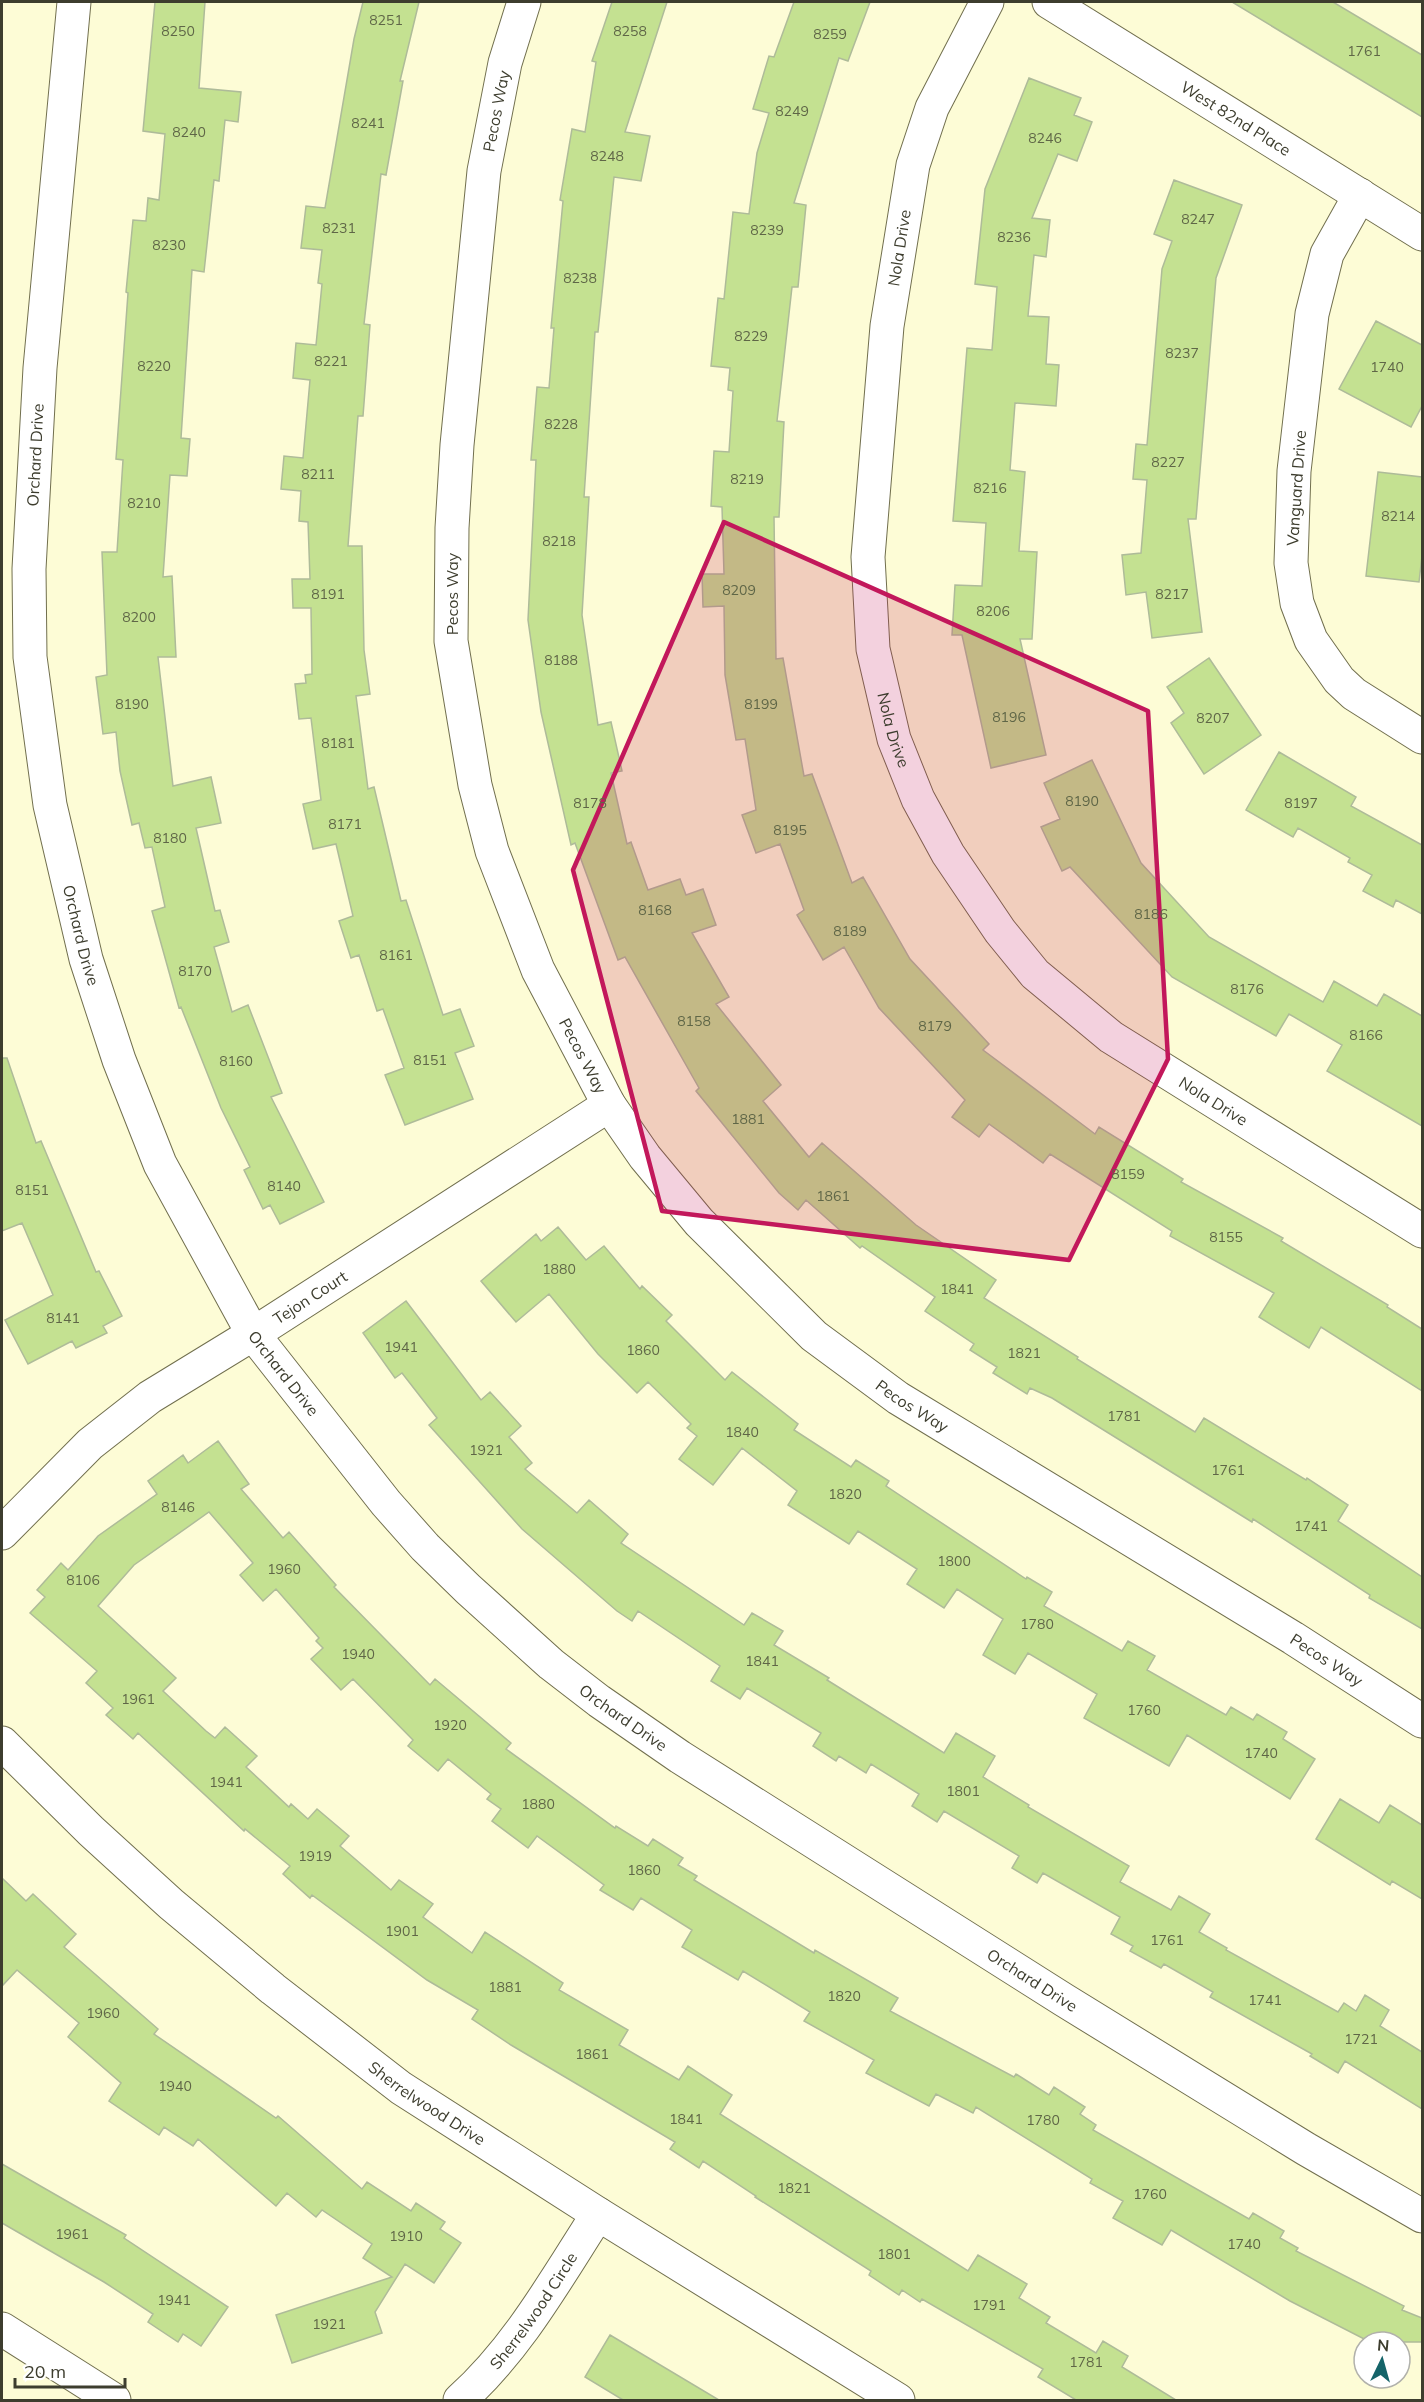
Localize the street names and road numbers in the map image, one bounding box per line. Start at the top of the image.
street label: Pecos Way [478,68,514,153]
street label: West 82nd Place [1177,76,1295,160]
street label: Nola Drive [883,208,915,288]
street label: Orchard Drive [22,403,48,507]
street label: Vanguard Drive [1282,430,1310,546]
street label: Pecos Way [442,552,462,635]
street label: Nola Drive [873,690,914,770]
street label: Orchard Drive [59,883,104,988]
street label: Pecos Way [555,1014,611,1097]
street label: Nola Drive [1175,1072,1252,1130]
street label: Tejon Court [269,1266,351,1328]
street label: Orchard Drive [244,1326,324,1420]
street label: Pecos Way [872,1375,953,1437]
street label: Pecos Way [1287,1629,1367,1691]
street label: Orchard Drive [575,1680,671,1755]
street label: Orchard Drive [983,1944,1081,2016]
street label: Sherrelwood Drive [365,2057,489,2149]
street label: Sherrelwood Circle [485,2248,581,2373]

